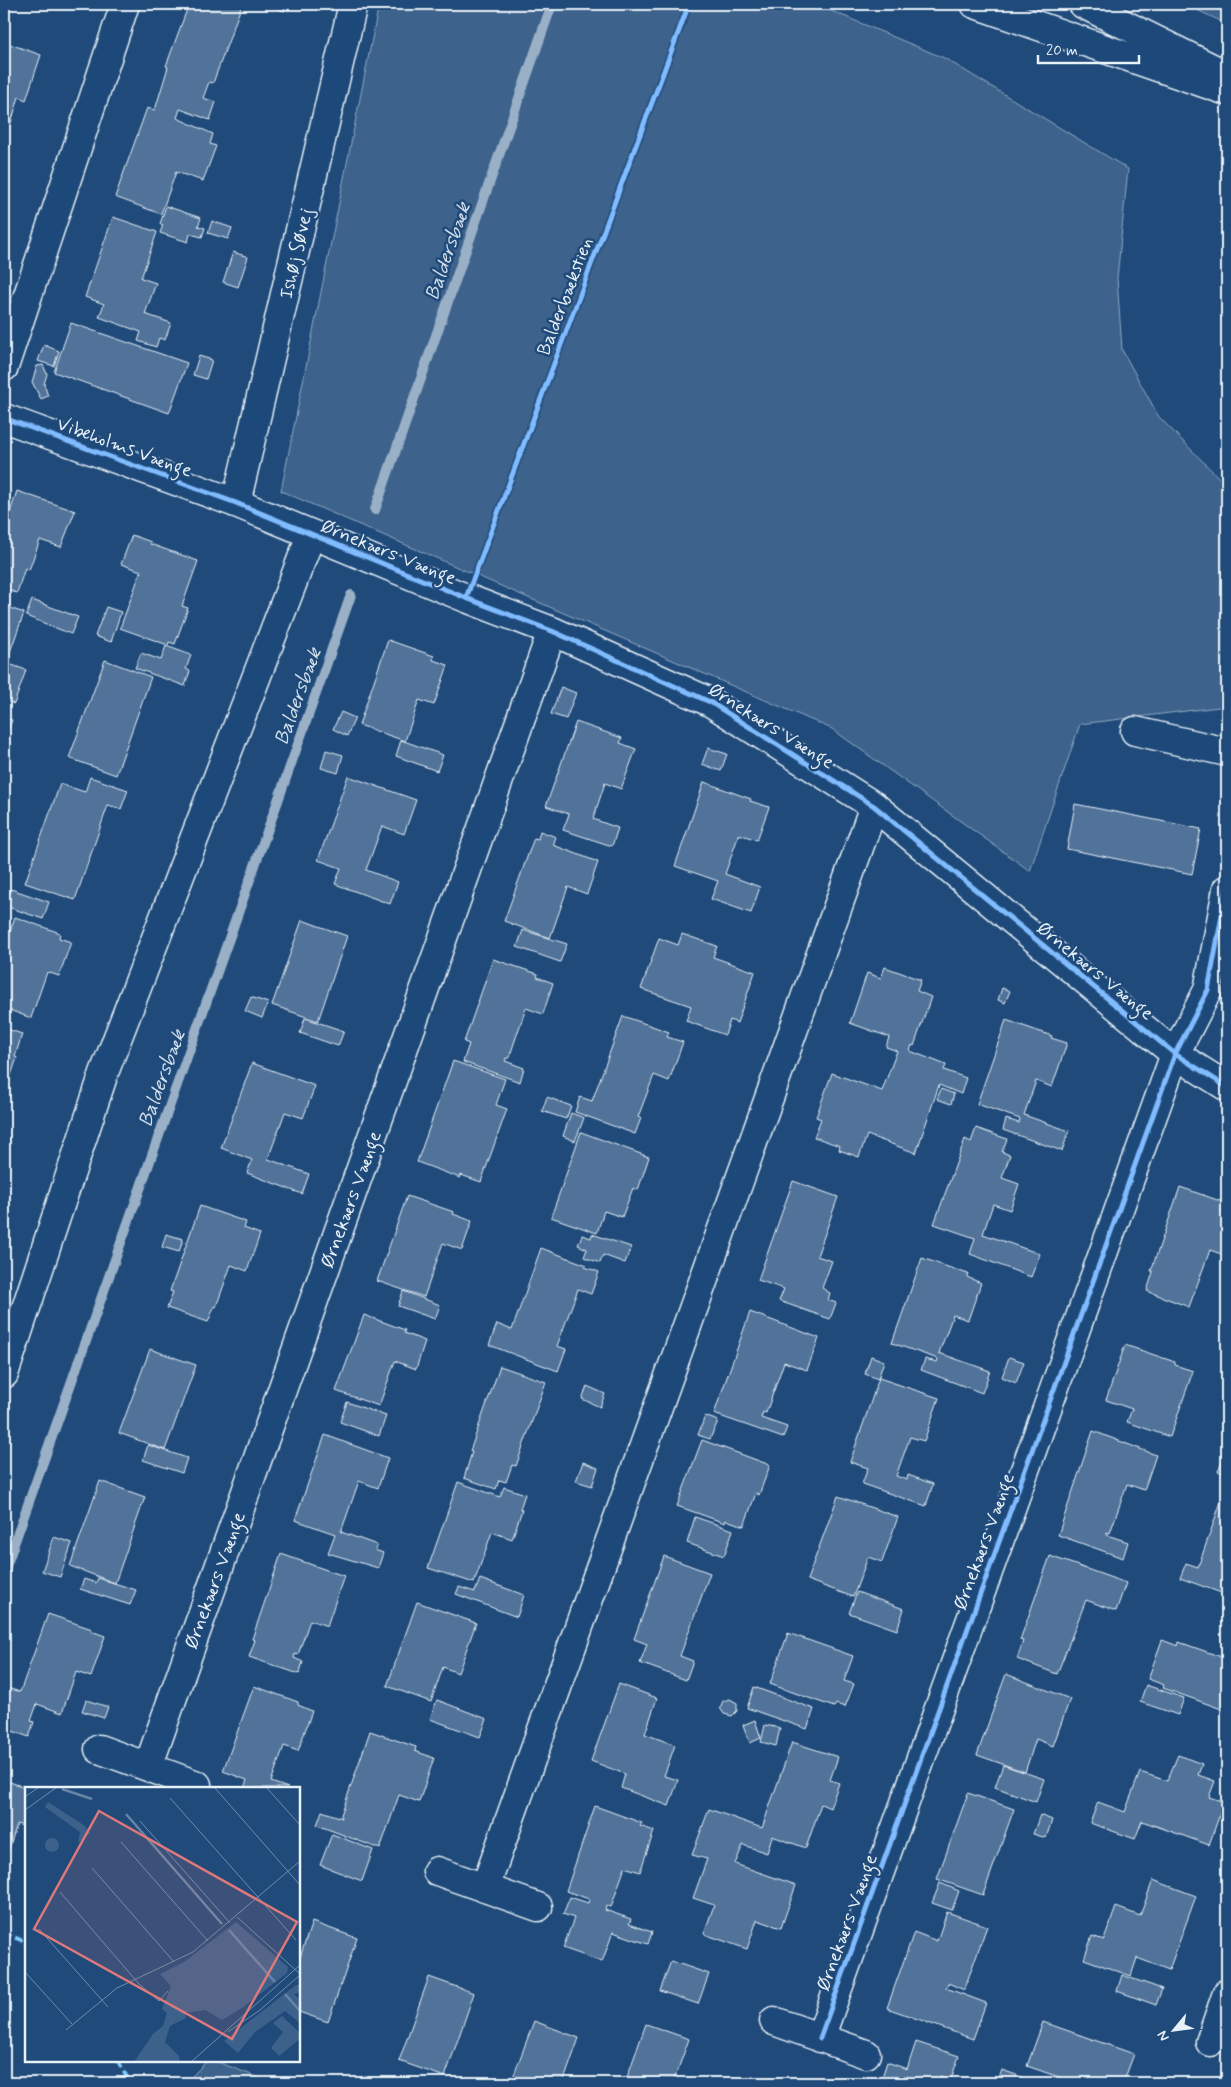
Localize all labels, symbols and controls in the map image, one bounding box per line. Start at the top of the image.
scale bar [1038,32,1140,64]
text: 20 m [1046,41,1078,61]
water label: Baldersbæk [419,197,478,304]
street label: Ishøj Søvej [274,205,320,301]
street label: Balderbækstien [531,234,599,359]
street label: Vibeholms Vænge [52,411,196,486]
street label: Ørnekærs Vænge [316,514,460,594]
water label: Baldersbæk [268,642,329,749]
street label: Ørnekærs Vænge [702,678,839,778]
street label: Ørnekærs Vænge [1029,916,1159,1029]
water label: Baldersbæk [132,1024,193,1131]
street label: Ørnekærs Vænge [315,1128,391,1272]
street label: Ørnekærs Vænge [948,1470,1024,1614]
street label: Ørnekærs Vænge [179,1509,255,1653]
inset map [25,1787,300,2062]
street label: Ørnekærs Vænge [811,1851,887,1995]
north arrow [1148,2004,1198,2054]
text: N [1153,2027,1174,2044]

